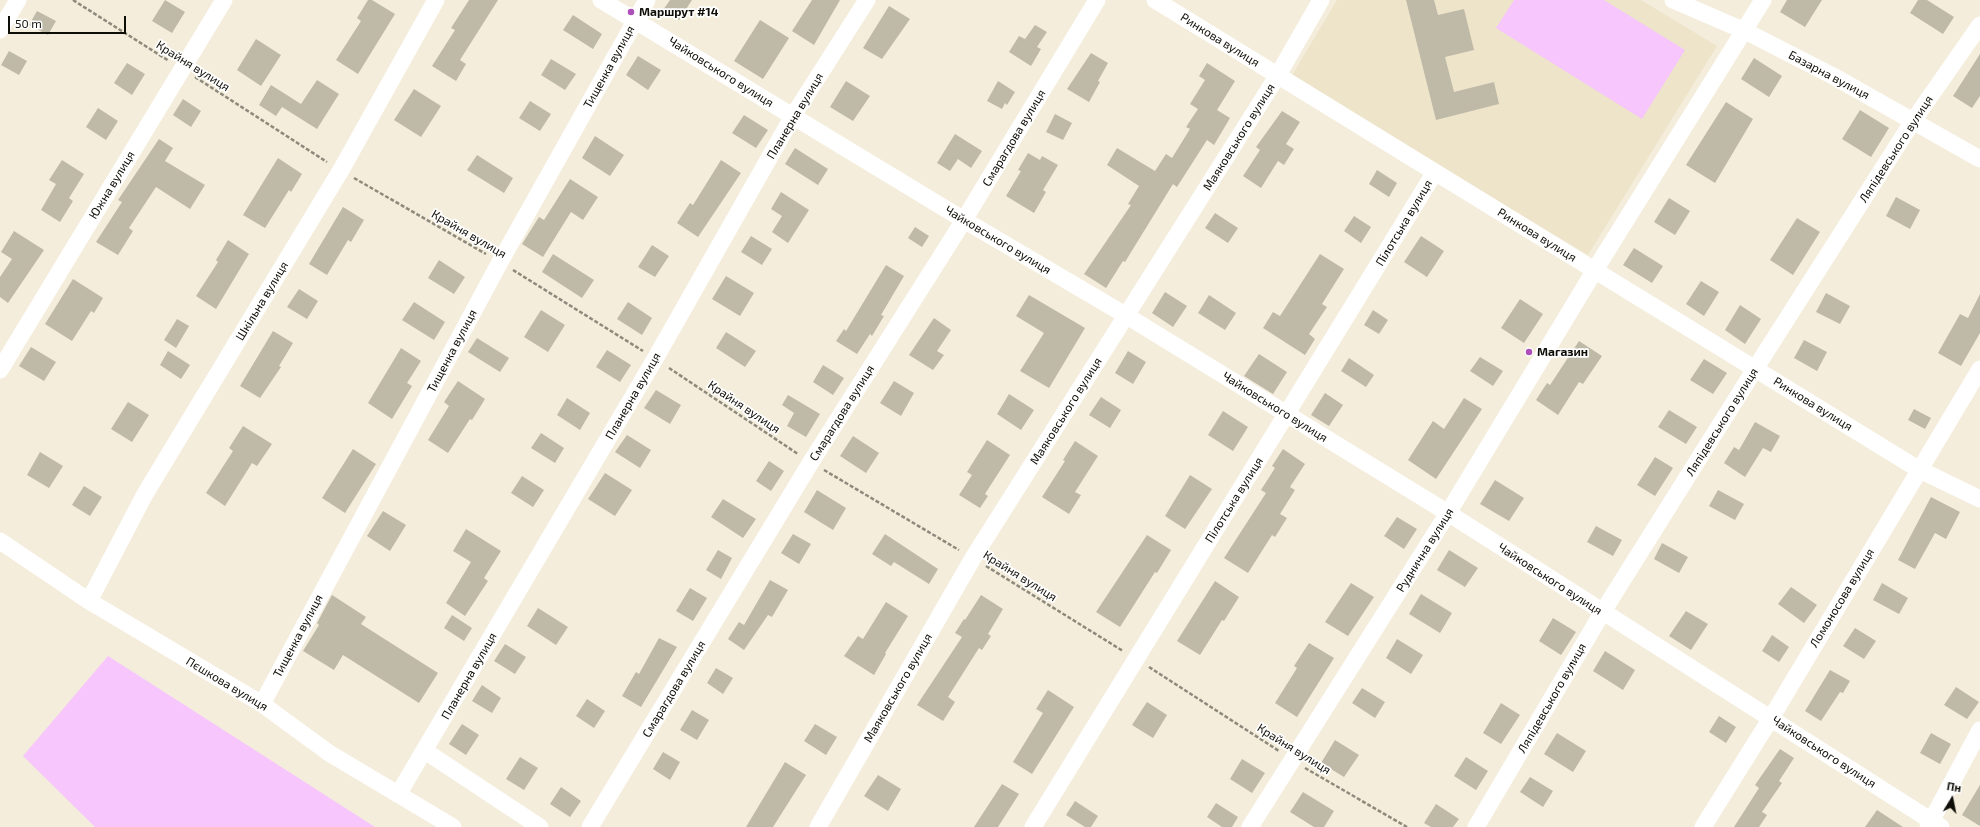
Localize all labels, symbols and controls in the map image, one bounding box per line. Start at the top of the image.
place label: Маршрут #14 [639,5,718,19]
marker: Маршрут #14 [626,7,636,17]
scale bar [10,8,128,34]
street label: Ринкова вулиця [1178,10,1262,70]
text: 50 m [15,16,42,30]
street label: Тищенка вулиця [580,23,638,111]
street label: Чайковського вулиця [666,34,776,110]
street label: Крайня вулиця [154,38,232,94]
street label: Базарна вулиця [1786,48,1872,102]
street label: Планерна вулиця [764,70,826,162]
street label: Маяковського вулиця [1200,81,1278,193]
street label: Смарагдова вулиця [979,87,1049,189]
street label: Ляпідевського вулиця [1856,93,1936,205]
street label: Южна вулиця [86,148,138,222]
street label: Пілотська вулиця [1373,177,1435,269]
street label: Чайковського вулиця [942,203,1054,277]
street label: Ринкова вулиця [1495,205,1579,265]
street label: Крайня вулиця [429,207,509,261]
street label: Шкільна вулиця [233,259,291,343]
street label: Тищенка вулиця [424,307,480,395]
place label: Магазин [1537,345,1588,359]
marker: Магазин [1524,347,1534,357]
street label: Планерна вулиця [602,350,664,442]
street label: Маяковського вулиця [1027,355,1105,467]
street label: Смарагдова вулиця [807,362,877,464]
street label: Ляпідевського вулиця [1683,365,1761,479]
street label: Чайковського вулиця [1220,369,1330,445]
street label: Ринкова вулиця [1771,374,1855,434]
street label: Крайня вулиця [705,378,783,436]
street label: Пілотська вулиця [1202,455,1266,545]
street label: Руднична вулиця [1393,505,1457,595]
street label: Чайковського вулиця [1495,540,1605,618]
street label: Ломоносова вулиця [1807,546,1877,650]
street label: Крайня вулиця [981,548,1059,604]
street label: Тищенка вулиця [270,592,326,680]
street label: Планерна вулиця [438,630,500,722]
street label: Маяковського вулиця [861,631,935,745]
street label: Смарагдова вулиця [639,638,709,740]
street label: Ляпідевського вулиця [1515,640,1589,756]
street label: Пєшкова вулиця [183,654,271,714]
street label: Чайковського вулиця [1769,713,1879,791]
street label: Крайня вулиця [1255,721,1333,777]
north arrow [1932,779,1972,819]
text: Пн [1946,779,1962,794]

